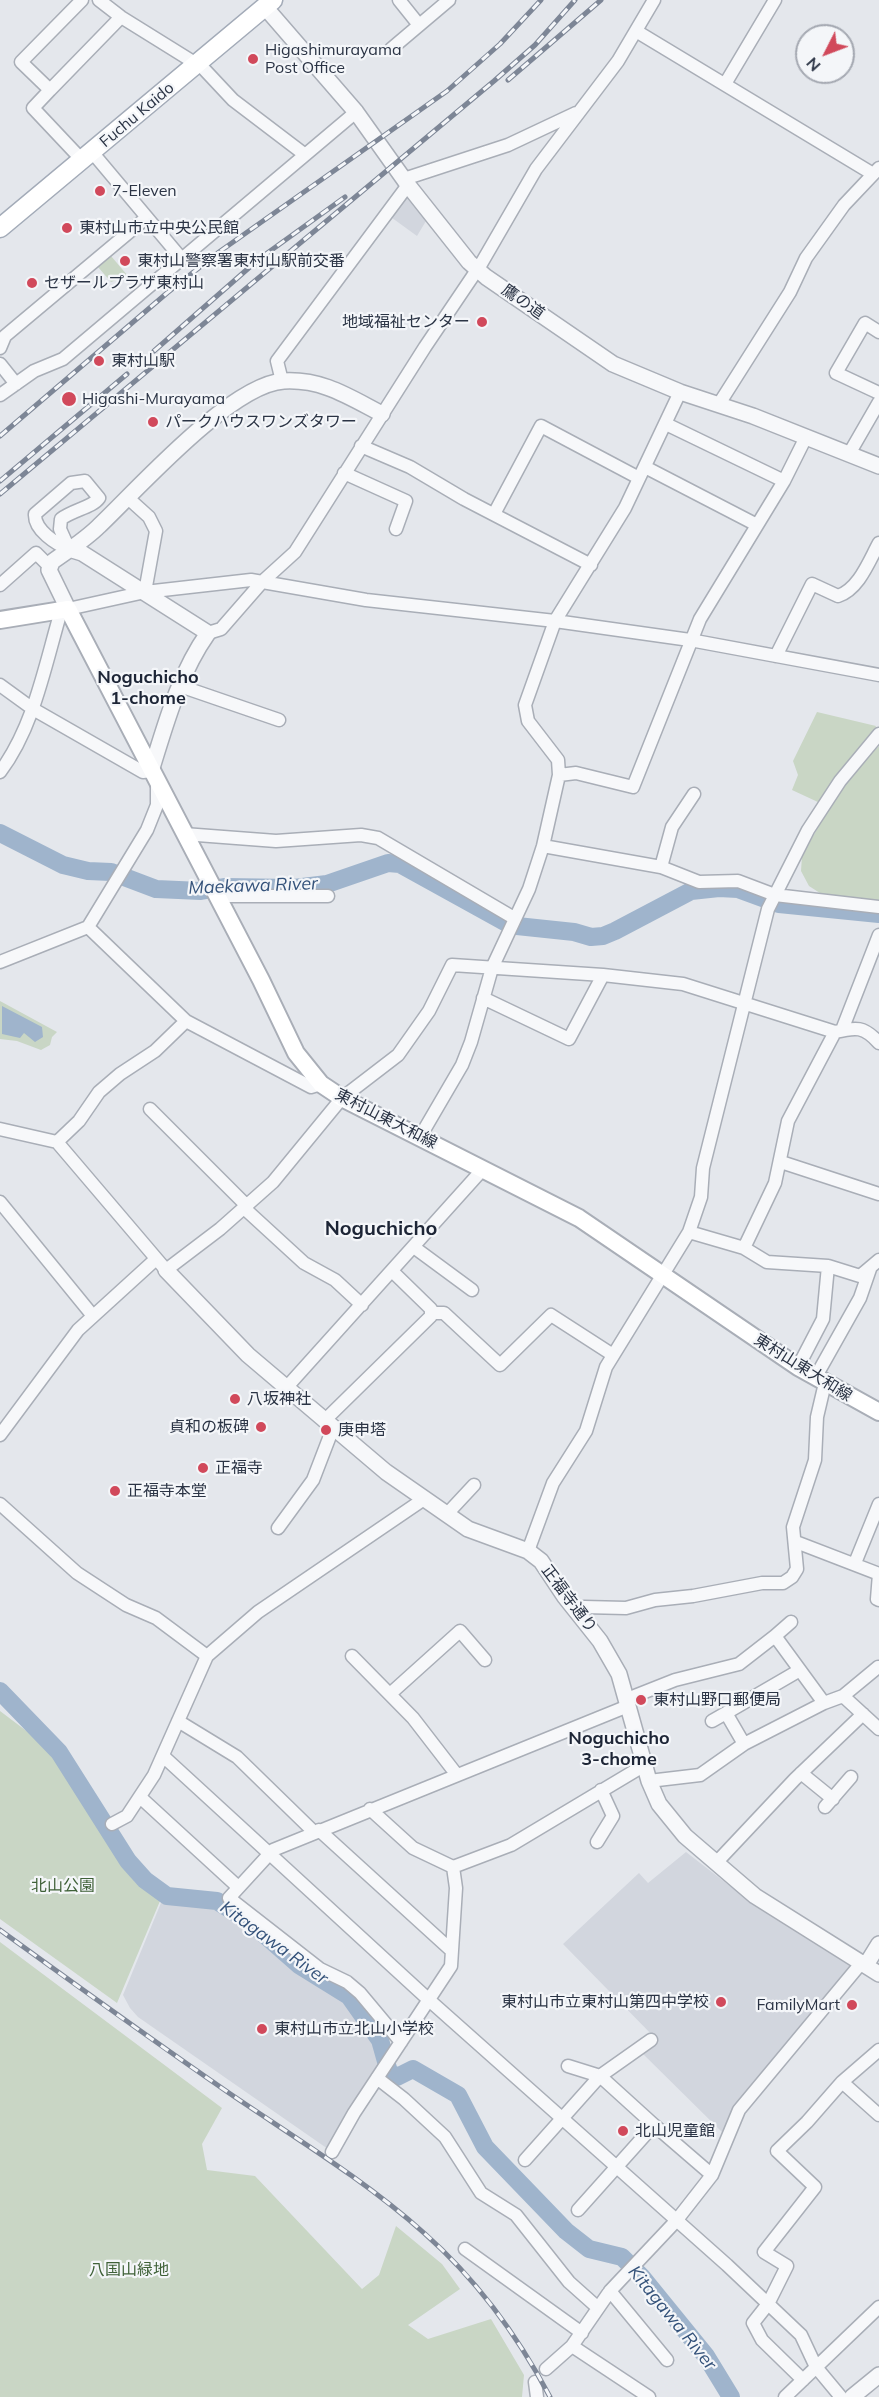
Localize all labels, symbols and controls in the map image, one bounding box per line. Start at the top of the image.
north arrow [795,24,855,84]
place label: Higashimurayama Post Office [265,40,402,78]
marker: Higashimurayama Post Office [246,52,260,66]
text: N [802,54,825,76]
street label: Fuchu Kaido [96,78,178,152]
place label: 7-Eleven [112,181,177,201]
marker: 7-Eleven [93,184,107,198]
place label: 東村山市立中央公民館 [79,218,239,238]
marker: 東村山市立中央公民館 [60,221,74,235]
place label: 東村山警察署東村山駅前交番 [137,251,345,271]
marker: 東村山警察署東村山駅前交番 [118,254,132,268]
place label: セザールプラザ東村山 [44,273,204,293]
marker: セザールプラザ東村山 [25,276,39,290]
street label: 鷹の道 [498,280,548,324]
place label: 地域福祉センター [342,312,470,332]
marker: 地域福祉センター [475,315,489,329]
place label: 東村山駅 [111,351,175,371]
marker: 東村山駅 [92,354,106,368]
place label: Higashi-Murayama [82,389,225,409]
marker: Higashi-Murayama [60,390,78,408]
place label: パークハウスワンズタワー [165,412,357,432]
marker: パークハウスワンズタワー [146,415,160,429]
district label: Noguchicho 1-chome [97,667,199,710]
water label: Maekawa River [188,873,318,899]
street label: 東村山東大和線 [332,1085,440,1153]
district label: Noguchicho [325,1217,437,1241]
street label: 東村山東大和線 [750,1330,856,1406]
place label: 八坂神社 [247,1389,311,1409]
marker: 八坂神社 [228,1392,242,1406]
place label: 貞和の板碑 [169,1417,249,1437]
marker: 貞和の板碑 [254,1420,268,1434]
place label: 庚申塔 [338,1420,386,1440]
marker: 庚申塔 [319,1423,333,1437]
place label: 正福寺 [215,1458,263,1478]
marker: 正福寺 [196,1461,210,1475]
place label: 正福寺本堂 [127,1481,207,1501]
marker: 正福寺本堂 [108,1484,122,1498]
street label: 正福寺通り [537,1561,601,1637]
place label: 東村山野口郵便局 [653,1690,781,1710]
marker: 東村山野口郵便局 [634,1693,648,1707]
district label: Noguchicho 3-chome [568,1728,670,1770]
park label: 北山公園 [31,1876,95,1896]
water label: Kitagawa River [216,1897,332,1989]
place label: 東村山市立東村山第四中学校 [501,1992,709,2012]
marker: 東村山市立東村山第四中学校 [714,1995,728,2009]
place label: FamilyMart [756,1995,840,2015]
marker: FamilyMart [845,1998,859,2012]
place label: 東村山市立北山小学校 [274,2019,434,2039]
marker: 東村山市立北山小学校 [255,2022,269,2036]
place label: 北山児童館 [635,2121,715,2141]
marker: 北山児童館 [616,2124,630,2138]
park label: 八国山緑地 [89,2260,169,2280]
water label: Kitagawa River [623,2262,721,2374]

